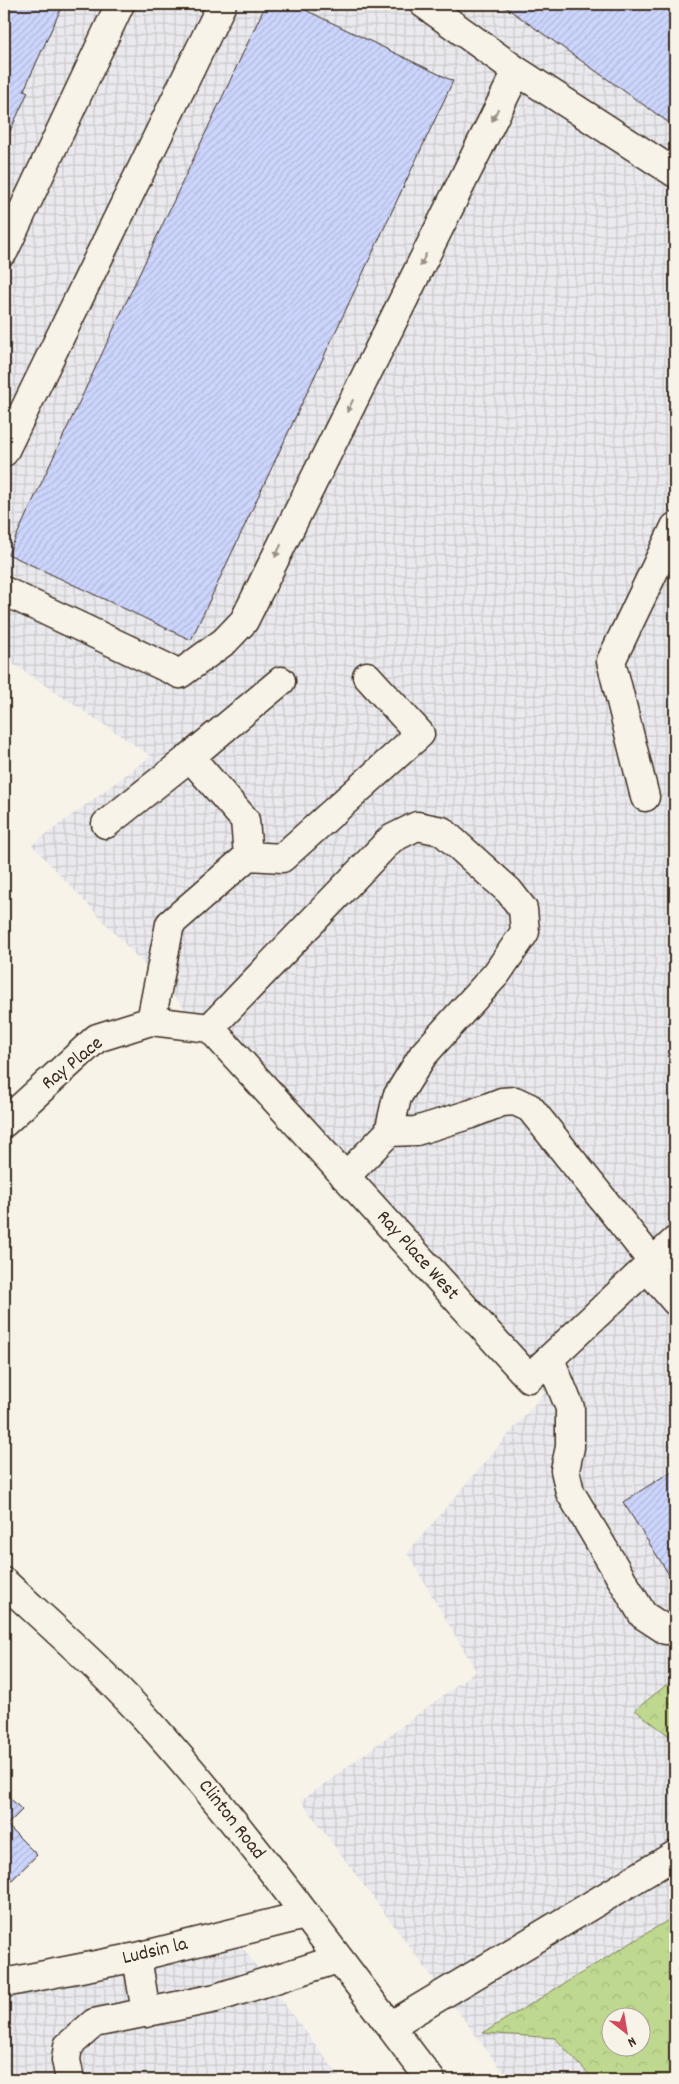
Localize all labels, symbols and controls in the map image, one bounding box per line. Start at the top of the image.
one-way arrow [491,108,499,122]
one-way arrow [419,253,427,267]
one-way arrow [346,399,354,413]
one-way arrow [274,544,282,559]
street label: Ray Place [36,1030,110,1097]
street label: Ray Place West [369,1205,465,1307]
street label: Clinton Road [191,1774,271,1866]
street label: Ludsin la [120,1931,191,1973]
north arrow [602,2006,652,2056]
text: N [623,2031,640,2052]

